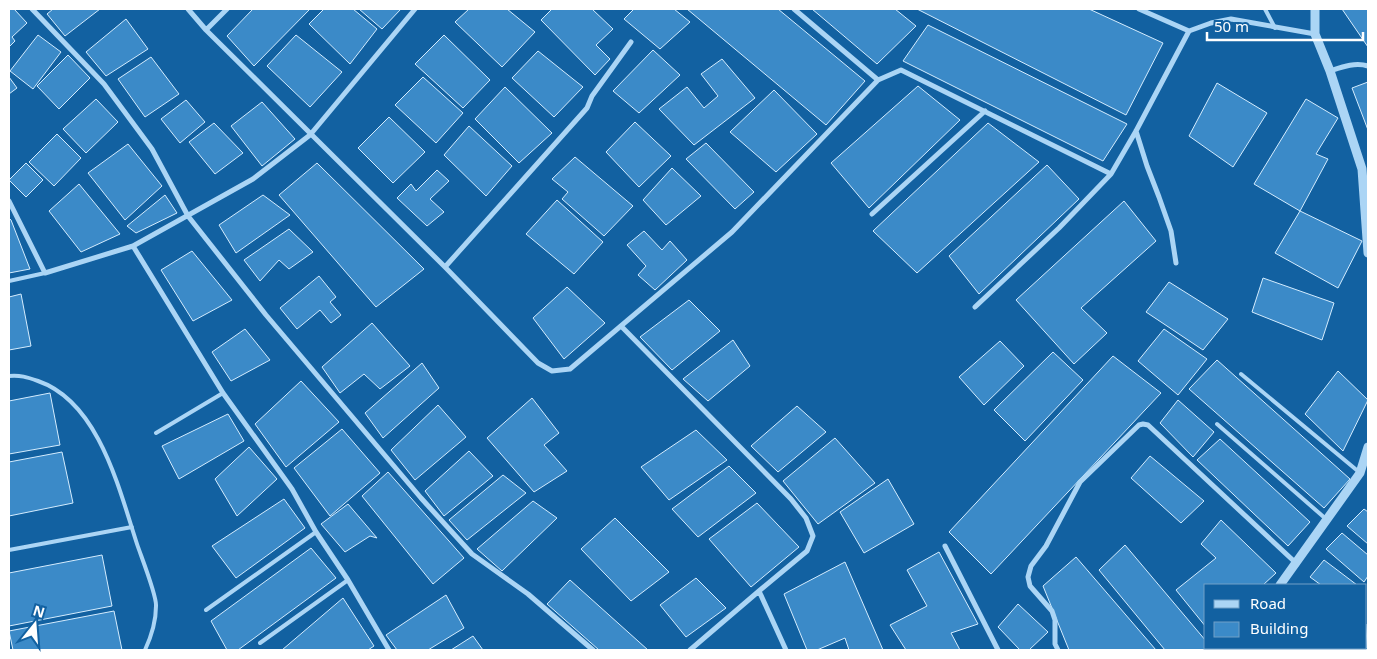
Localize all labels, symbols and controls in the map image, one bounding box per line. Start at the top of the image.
scale bar [1207,10,1363,42]
text: 50 m [1214,16,1249,36]
legend [1204,584,1367,649]
text: Road [1250,593,1286,613]
north arrow [10,599,60,649]
text: N [31,600,47,622]
text: Building [1250,618,1308,638]

